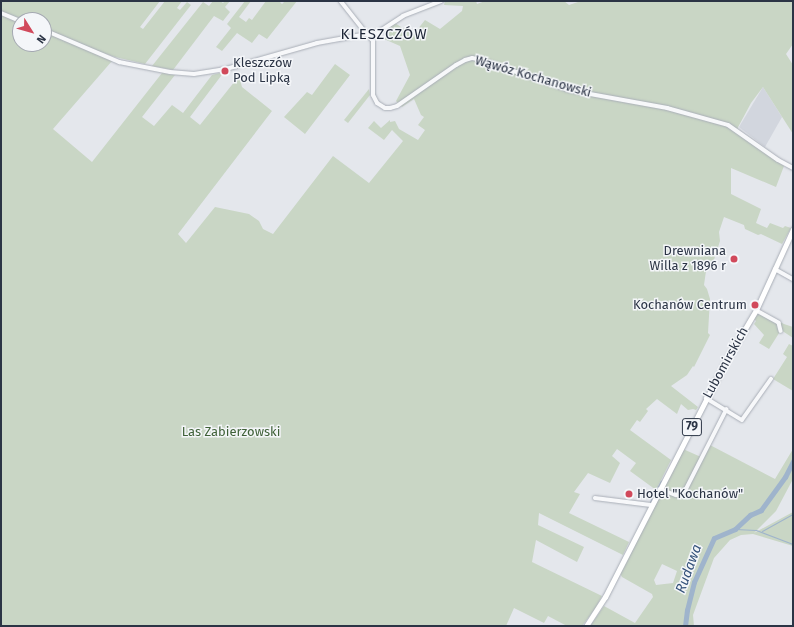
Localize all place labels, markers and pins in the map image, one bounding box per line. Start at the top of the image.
place label: Kleszczów Pod Lipką [233,56,292,87]
marker: Kleszczów Pod Lipką [220,66,230,76]
place label: Drewniana Willa z 1896 r [650,244,726,275]
marker: Drewniana Willa z 1896 r [729,254,739,264]
place label: Kochanów Centrum [633,297,747,313]
marker: Kochanów Centrum [750,300,760,310]
place label: Hotel "Kochanów" [637,486,743,502]
marker: Hotel "Kochanów" [624,489,634,499]

